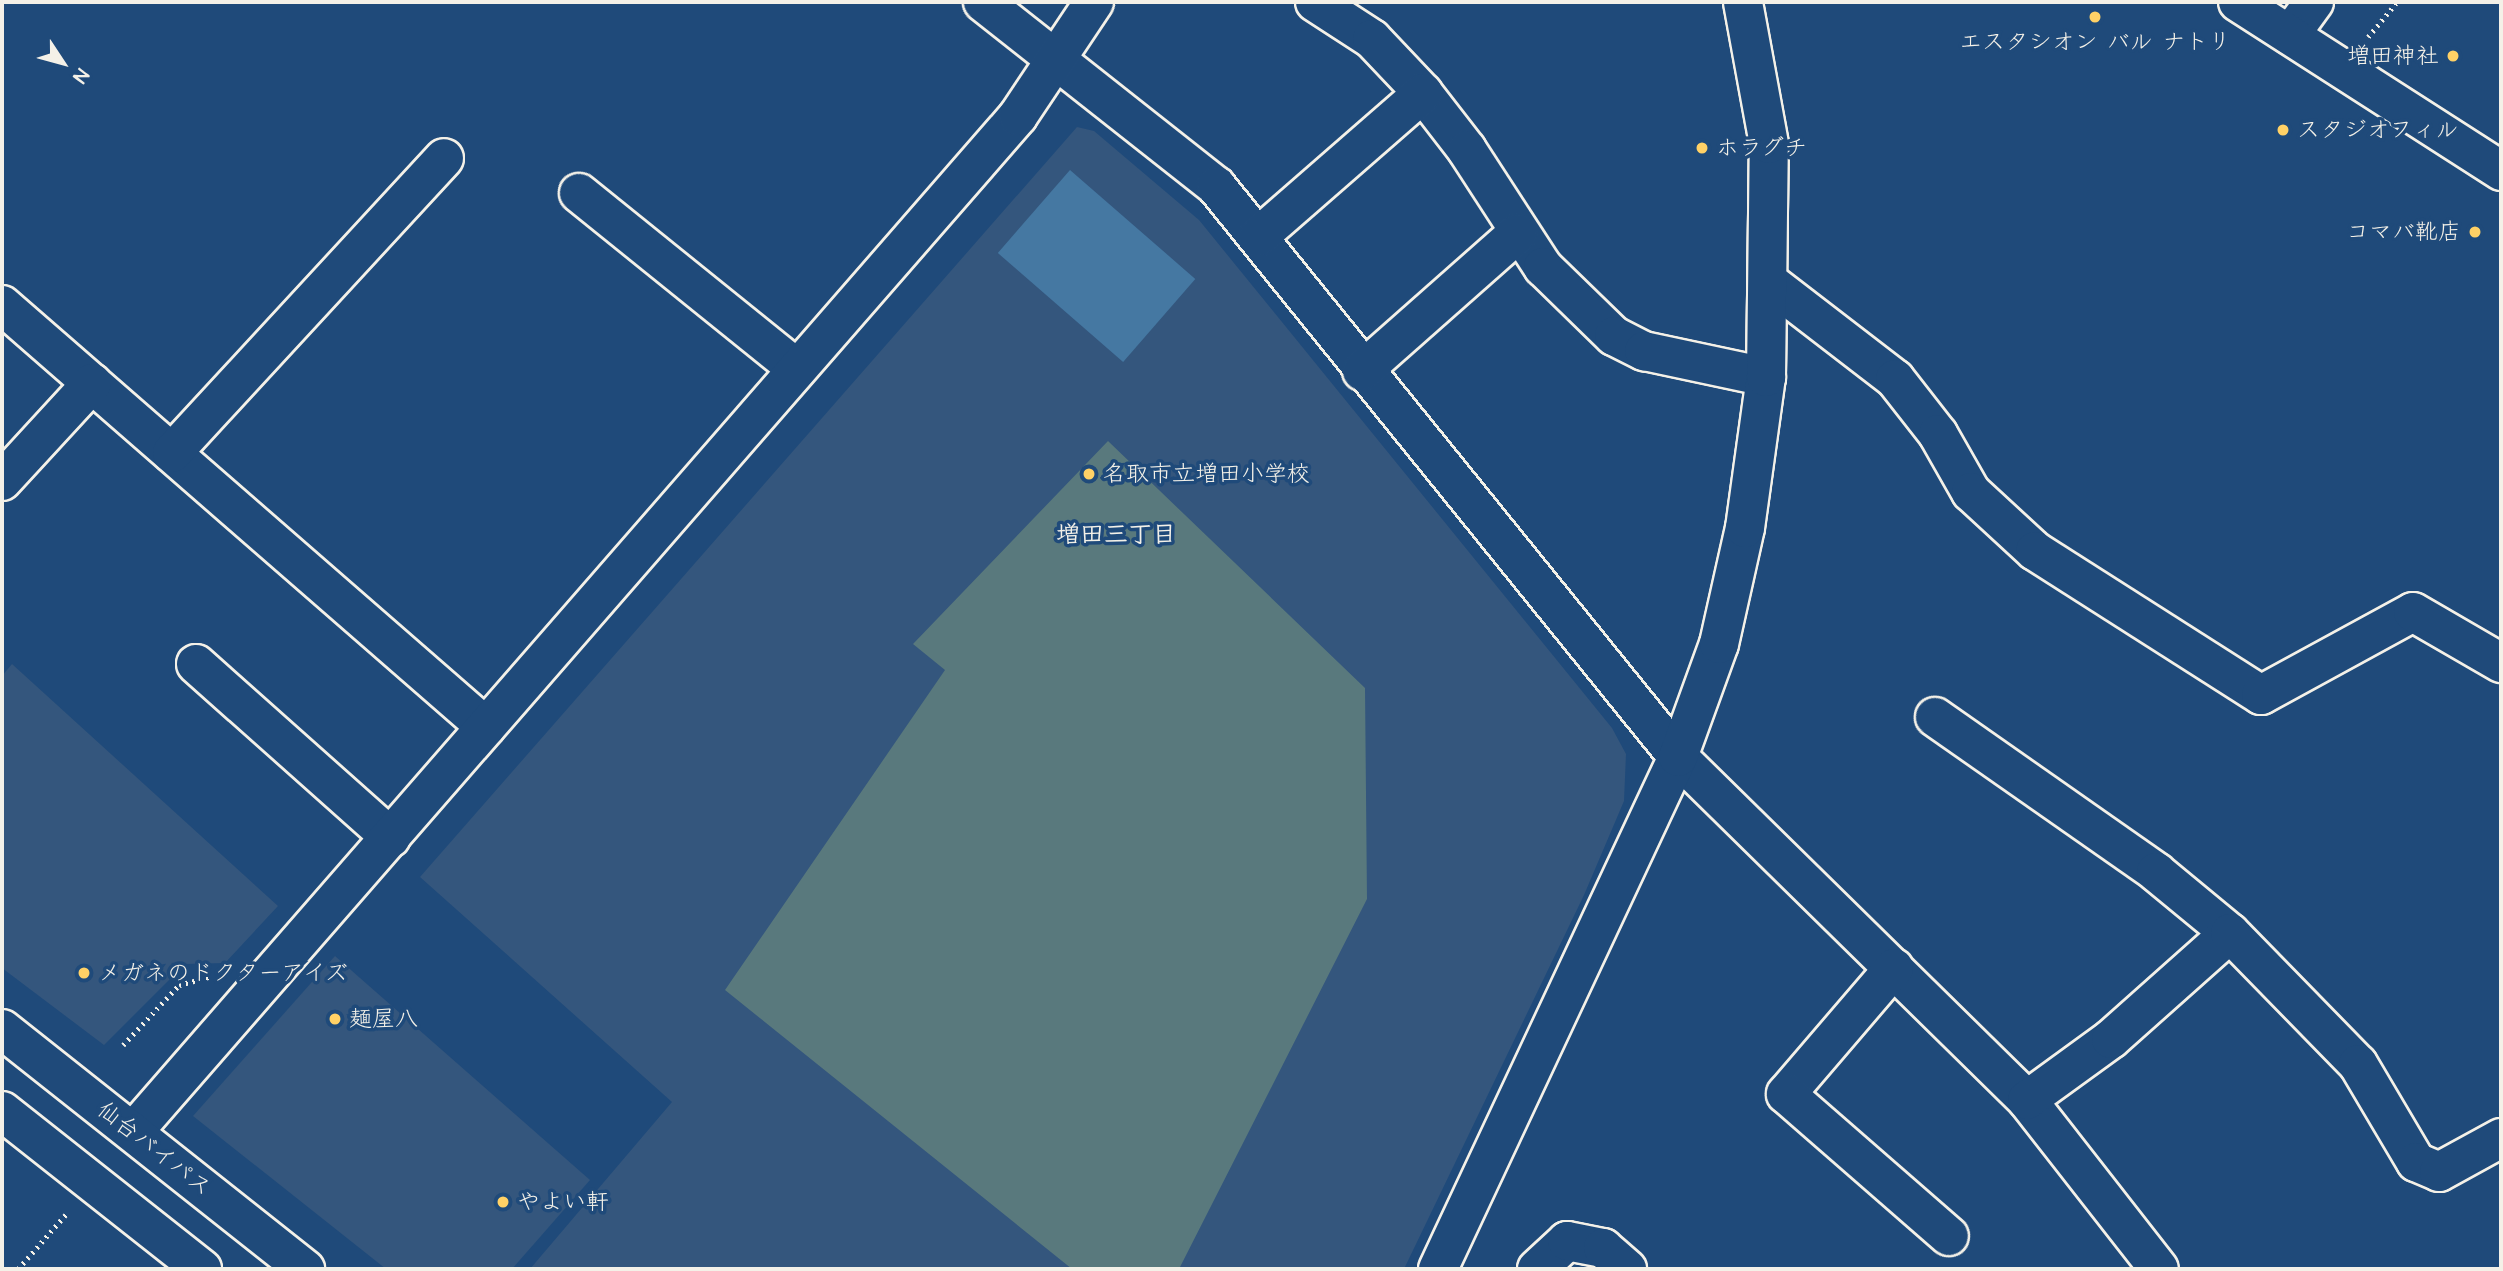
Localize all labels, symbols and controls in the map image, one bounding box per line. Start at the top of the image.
marker: エスタシオン バル ナトリ [2087,9,2103,25]
north arrow [28,28,98,98]
place label: エスタシオン バル ナトリ [1959,28,2231,56]
place label: 増田神社 [2347,42,2439,70]
marker: 増田神社 [2445,48,2461,64]
text: N [66,63,95,88]
place label: スタジオフィル [2297,116,2458,144]
marker: スタジオフィル [2275,122,2291,138]
place label: ホラグチ [1716,134,1808,162]
marker: ホラグチ [1694,140,1710,156]
place label: コマバ靴店 [2346,218,2461,246]
marker: コマバ靴店 [2467,224,2483,240]
place label: 名取市立増田小学校 [1103,460,1310,488]
marker: 名取市立増田小学校 [1081,466,1097,482]
district label: 増田三丁目 [1056,522,1176,550]
place label: メガネのドクターアイズ [98,959,351,987]
marker: メガネのドクターアイズ [76,965,92,981]
place label: 麺屋八 [349,1005,418,1033]
marker: 麺屋八 [327,1011,343,1027]
street label: 仙台バイパス [91,1096,217,1202]
place label: やよい軒 [517,1188,609,1216]
marker: やよい軒 [495,1194,511,1210]

